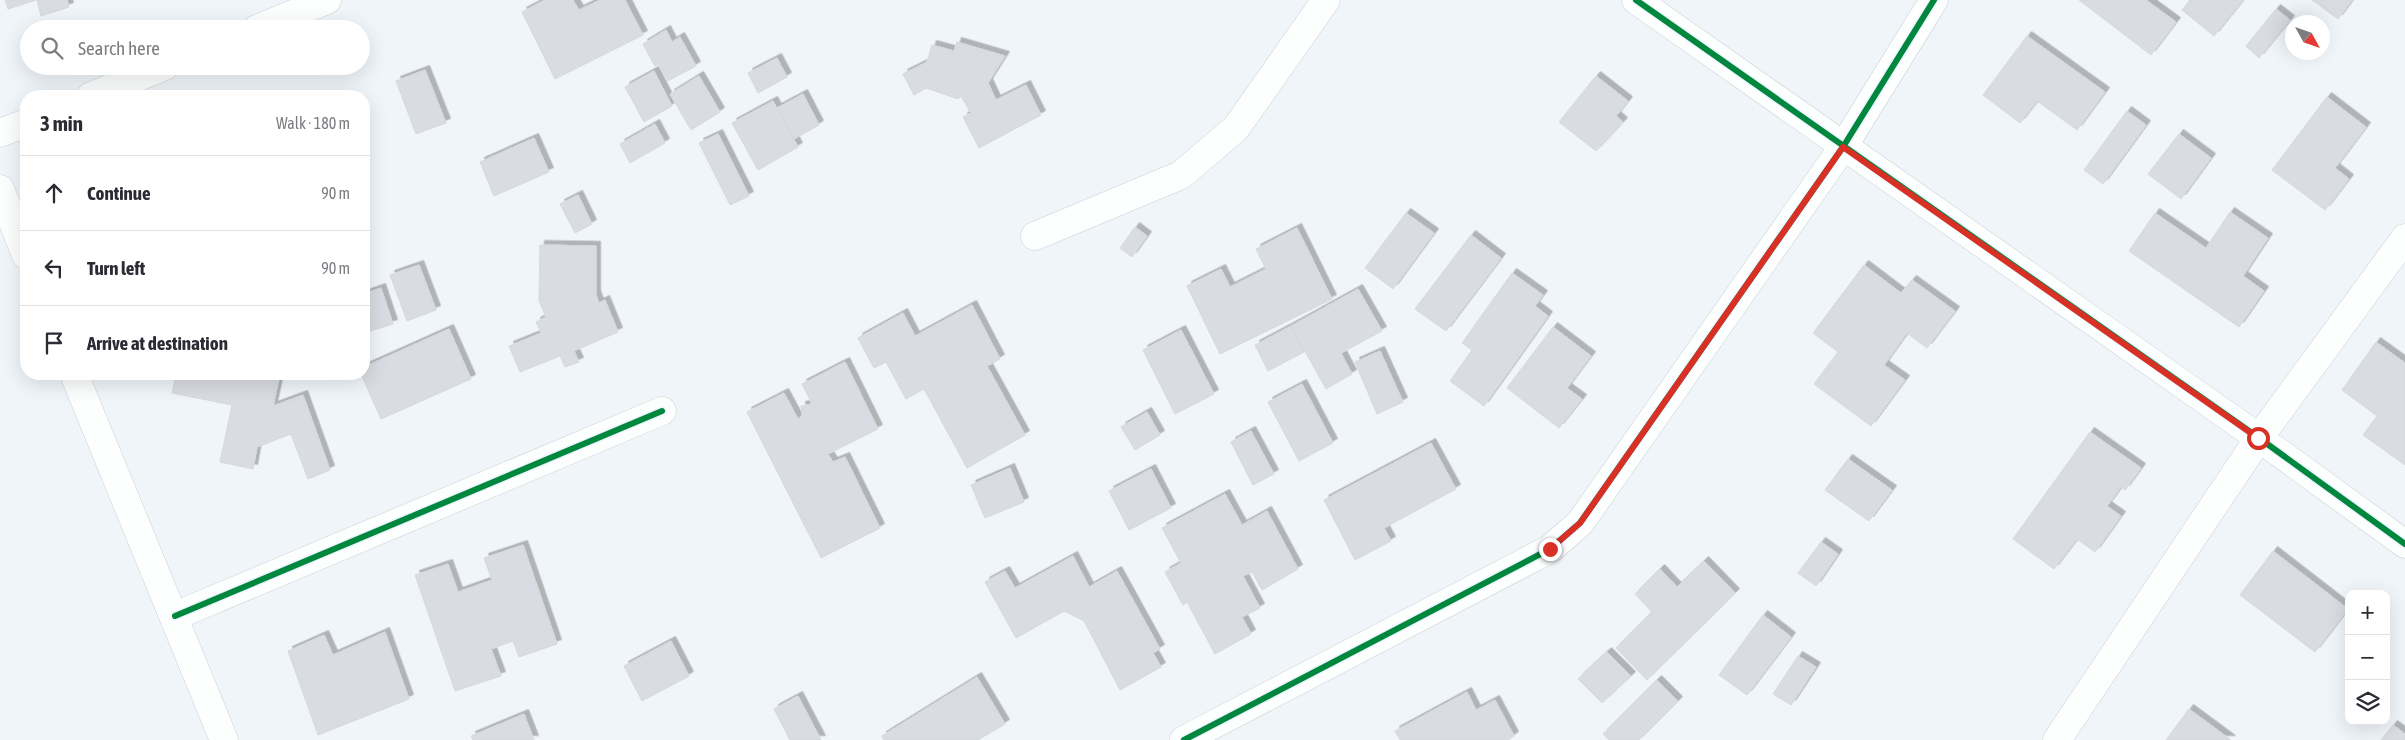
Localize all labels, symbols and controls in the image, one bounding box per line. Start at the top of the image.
north arrow [2285,15,2330,60]
search box [20,20,370,75]
icon: search [38,34,66,62]
text: Search here [78,37,160,59]
text: 3 min [40,111,83,135]
text: Walk · 180 m [276,114,350,132]
icon: ahead [40,179,68,207]
text: Continue [87,182,151,204]
text: 90 m [321,184,350,202]
icon: left [40,254,68,282]
text: Turn left [87,257,145,279]
text: 90 m [321,259,350,277]
icon: arrive [40,329,68,357]
text: Arrive at destination [87,332,228,354]
route start [2247,427,2270,450]
route end [1539,538,1562,561]
map controls [2345,590,2390,725]
button: + [2345,590,2390,635]
button: − [2345,635,2390,680]
button: layers [2345,680,2390,725]

